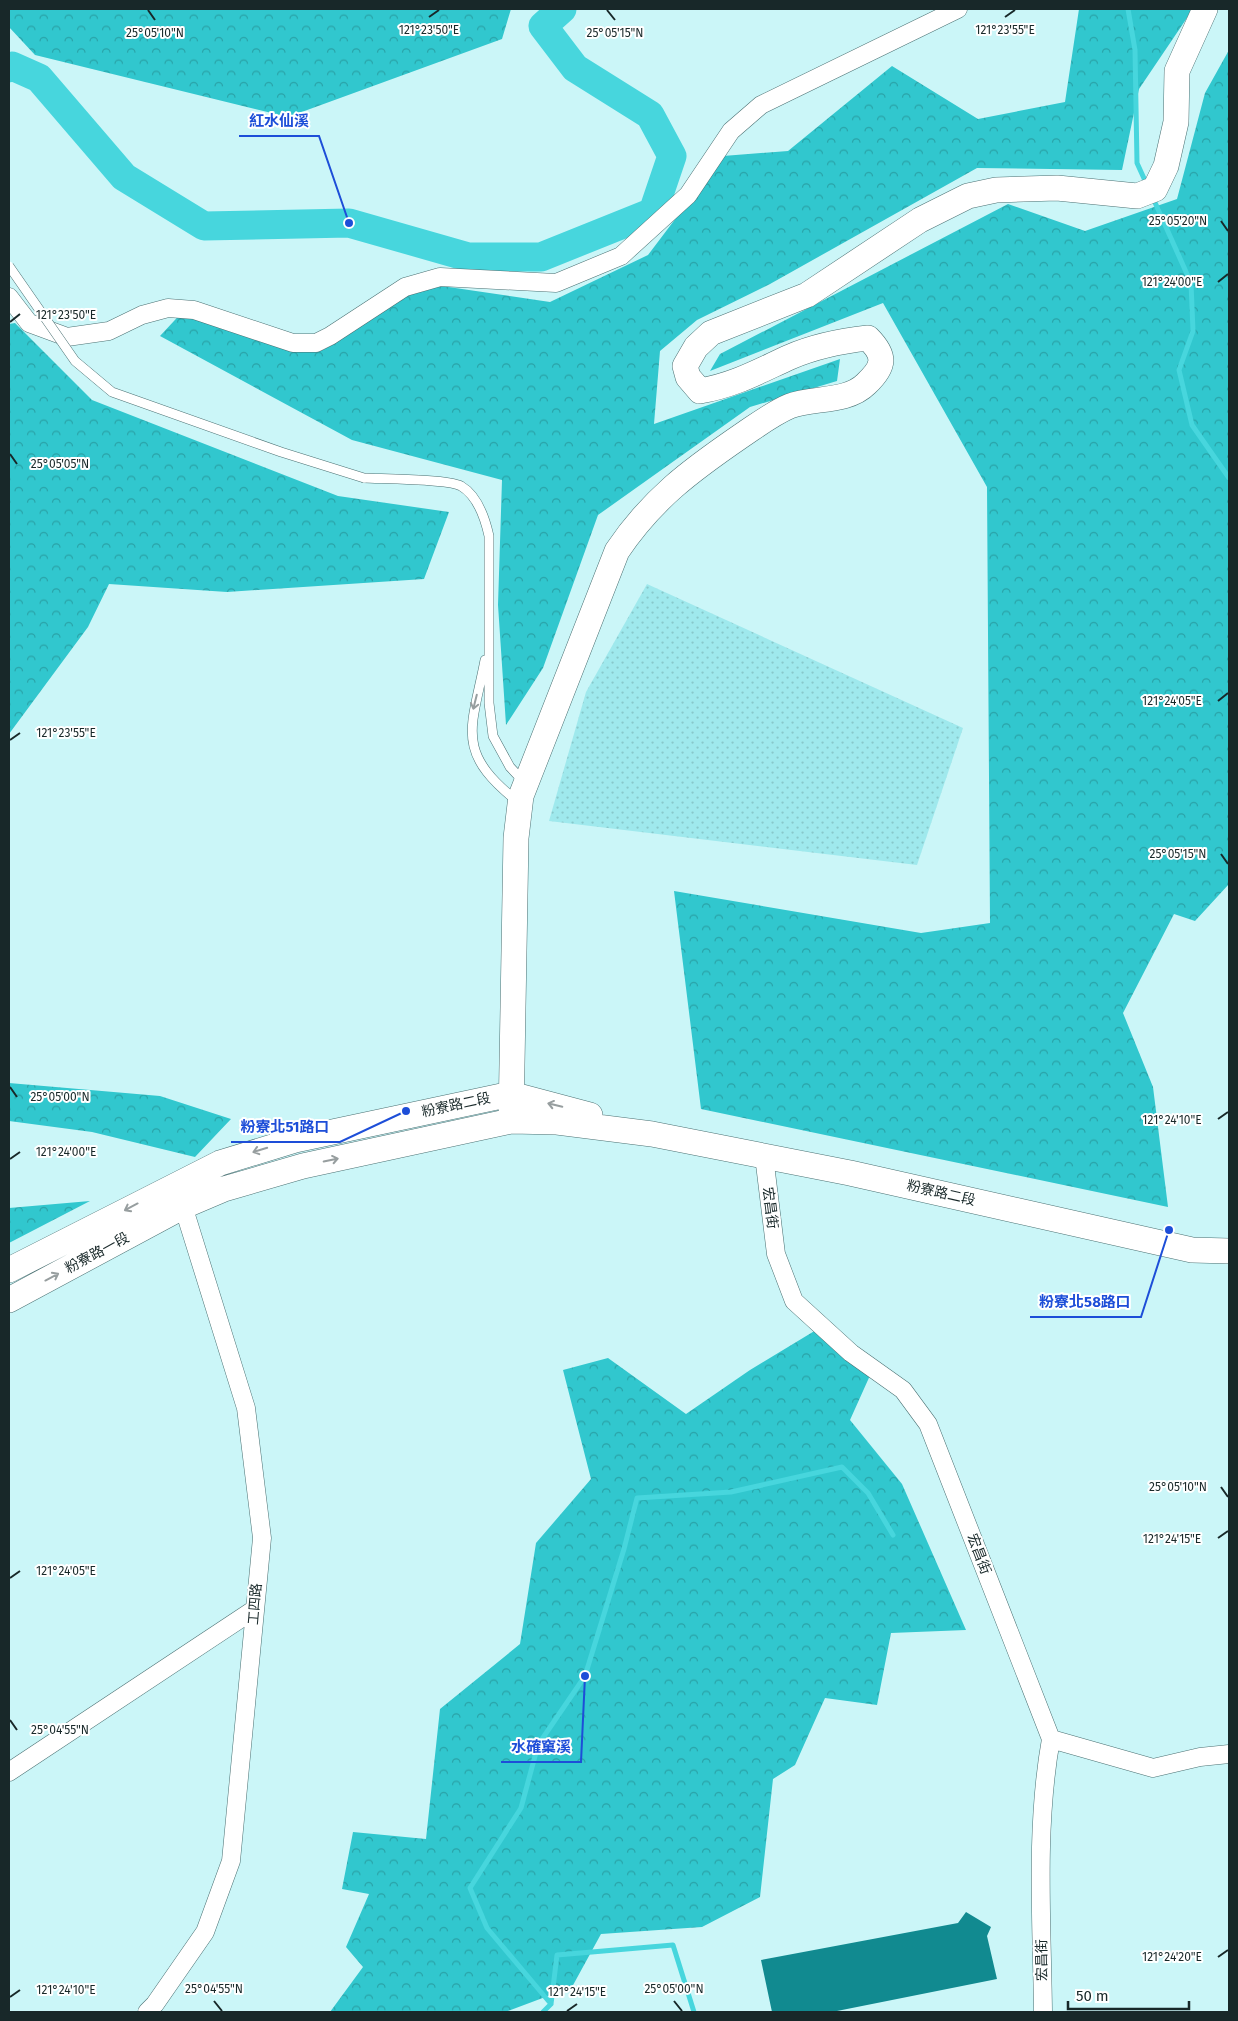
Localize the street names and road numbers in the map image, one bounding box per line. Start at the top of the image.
street label: 粉寮路二段 [420,1089,492,1121]
street label: 粉寮路二段 [905,1177,977,1209]
street label: 宏昌街 [759,1186,781,1230]
street label: 粉寮路一段 [62,1229,132,1277]
street label: 宏昌街 [964,1531,994,1577]
street label: 工四路 [245,1582,265,1626]
street label: 宏昌街 [1033,1939,1051,1981]

